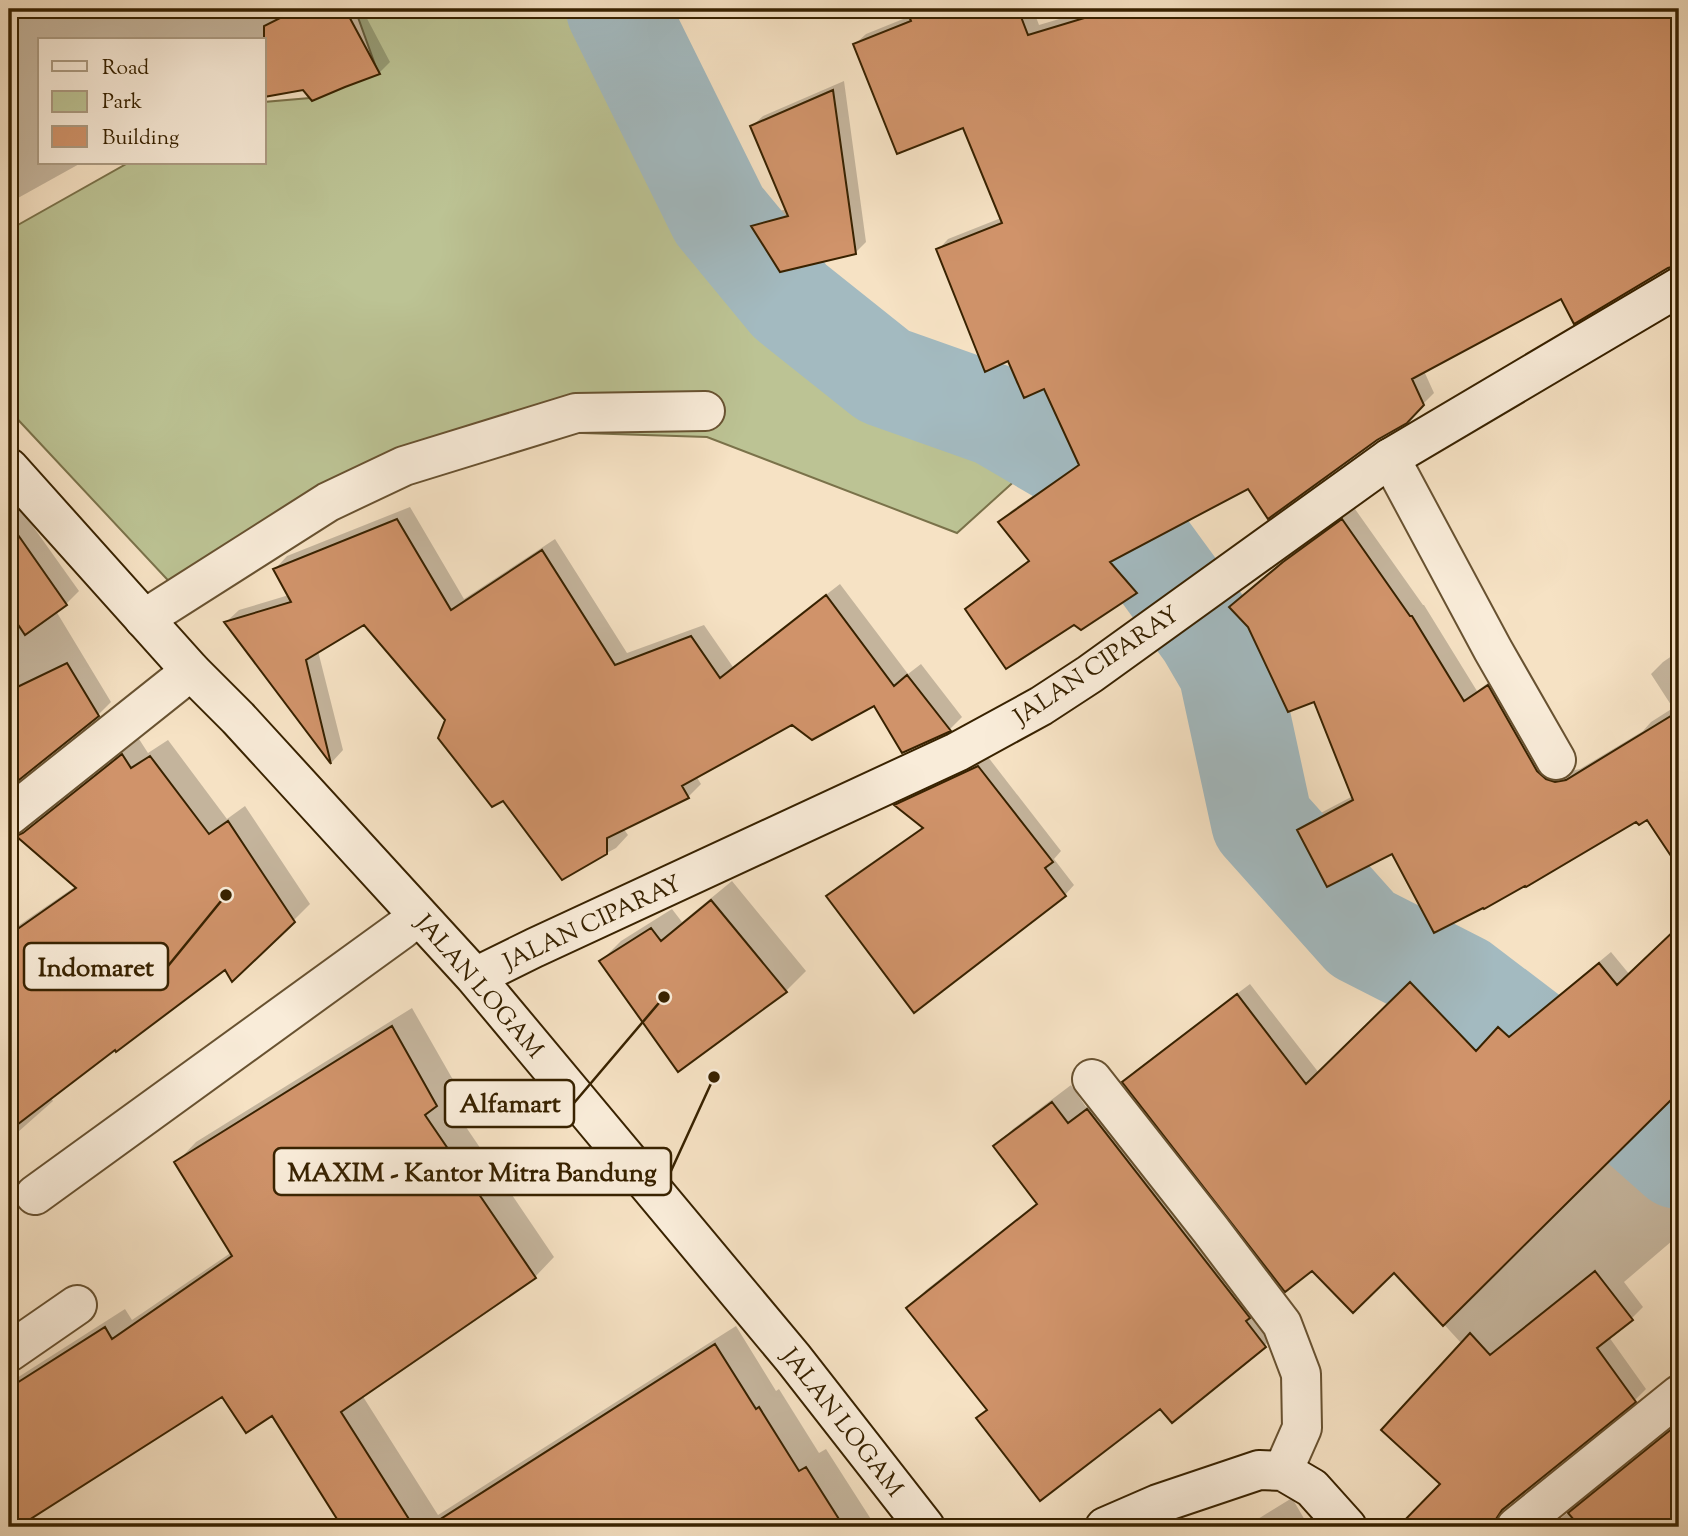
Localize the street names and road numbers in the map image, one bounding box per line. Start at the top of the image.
street label: JALAN CIPARAY [1006,599,1187,736]
street label: JALAN CIPARAY [496,868,688,981]
street label: JALAN LOGAM [405,906,551,1067]
street label: JALAN LOGAM [771,1340,910,1505]

